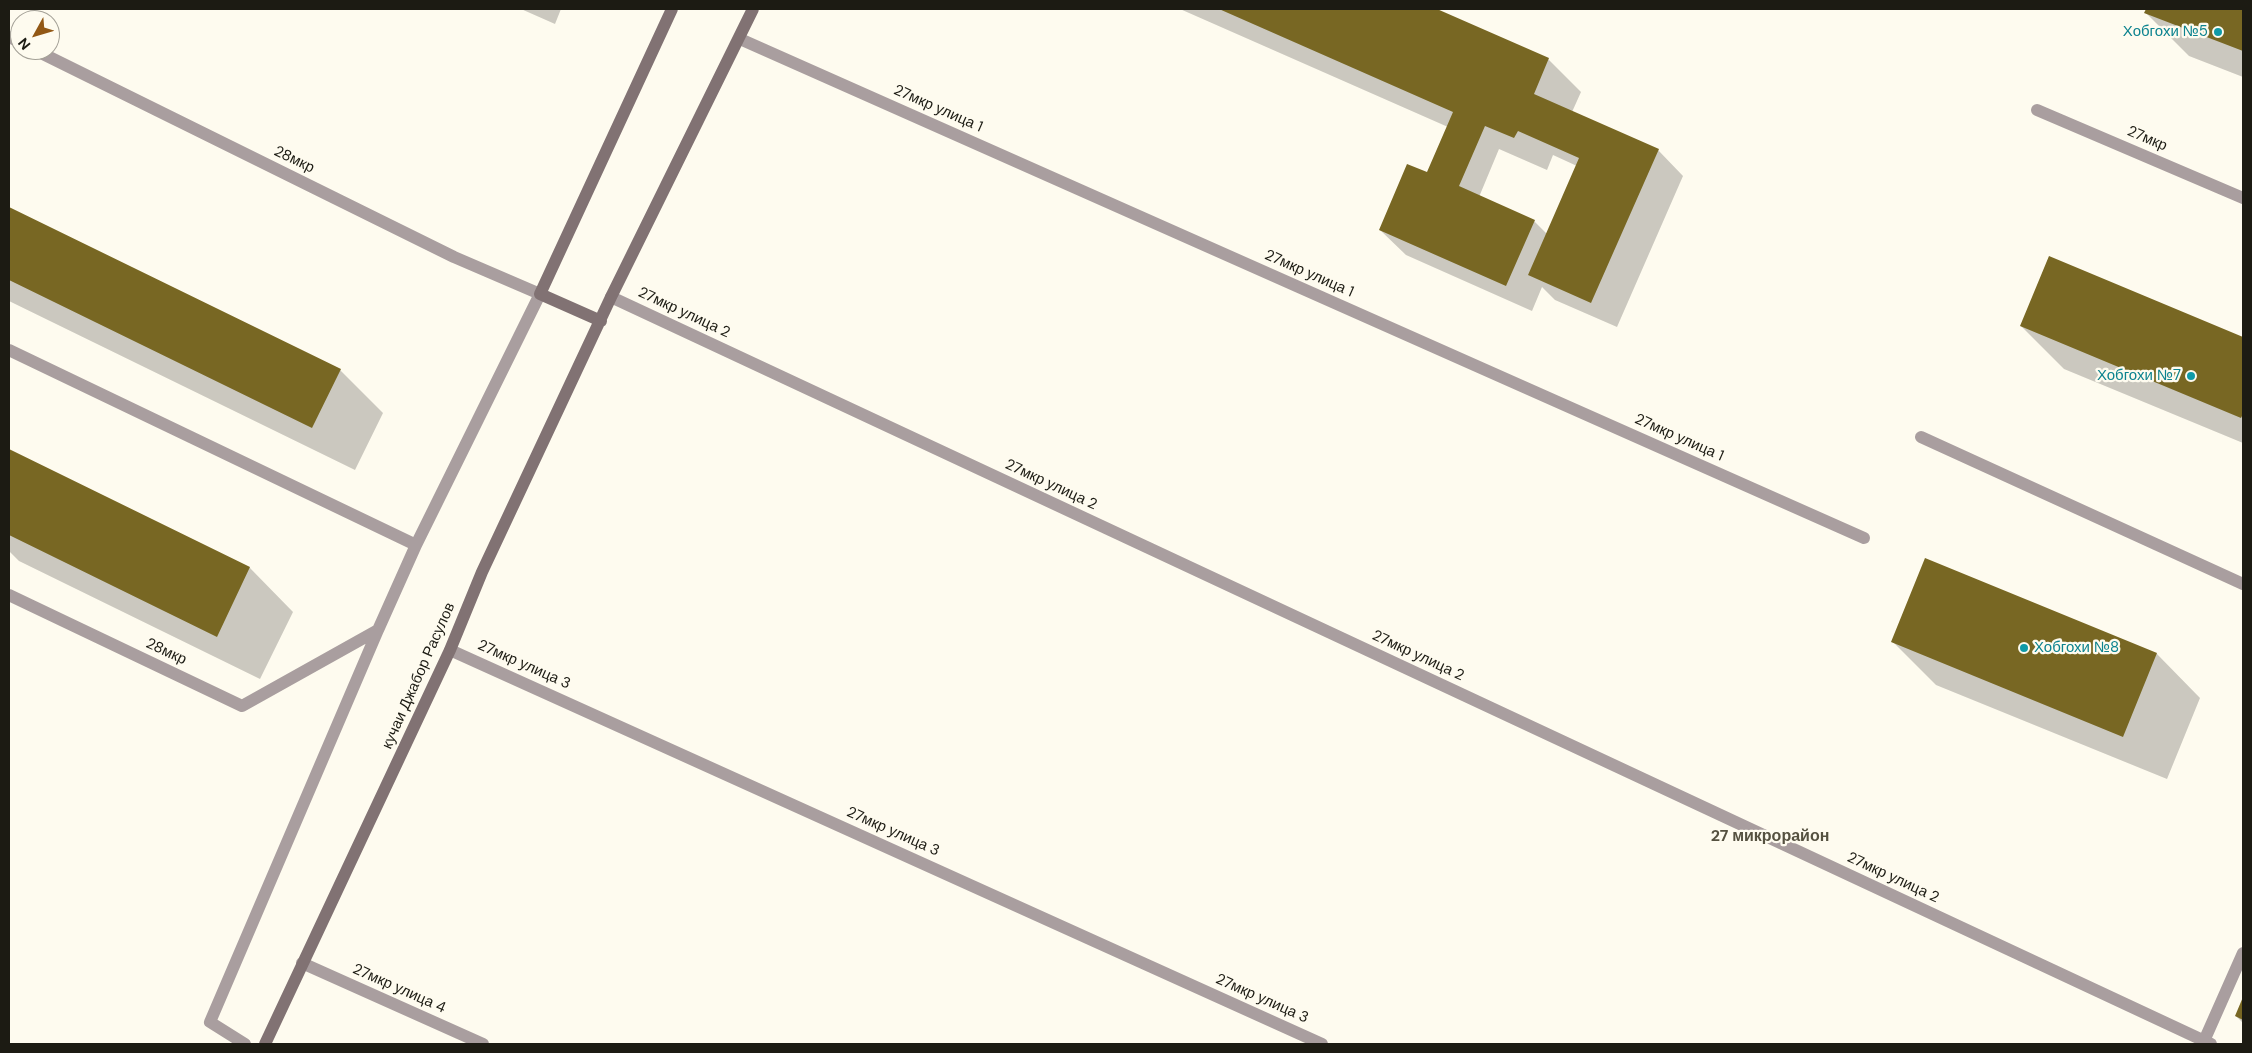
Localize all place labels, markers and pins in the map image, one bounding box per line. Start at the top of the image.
place label: Хобгохи №5 [2123,23,2208,41]
marker: Хобгохи №5 [2212,26,2224,38]
place label: Хобгохи №7 [2097,367,2181,385]
marker: Хобгохи №7 [2185,370,2197,382]
place label: Хобгохи №8 [2034,639,2119,657]
marker: Хобгохи №8 [2018,642,2030,654]

